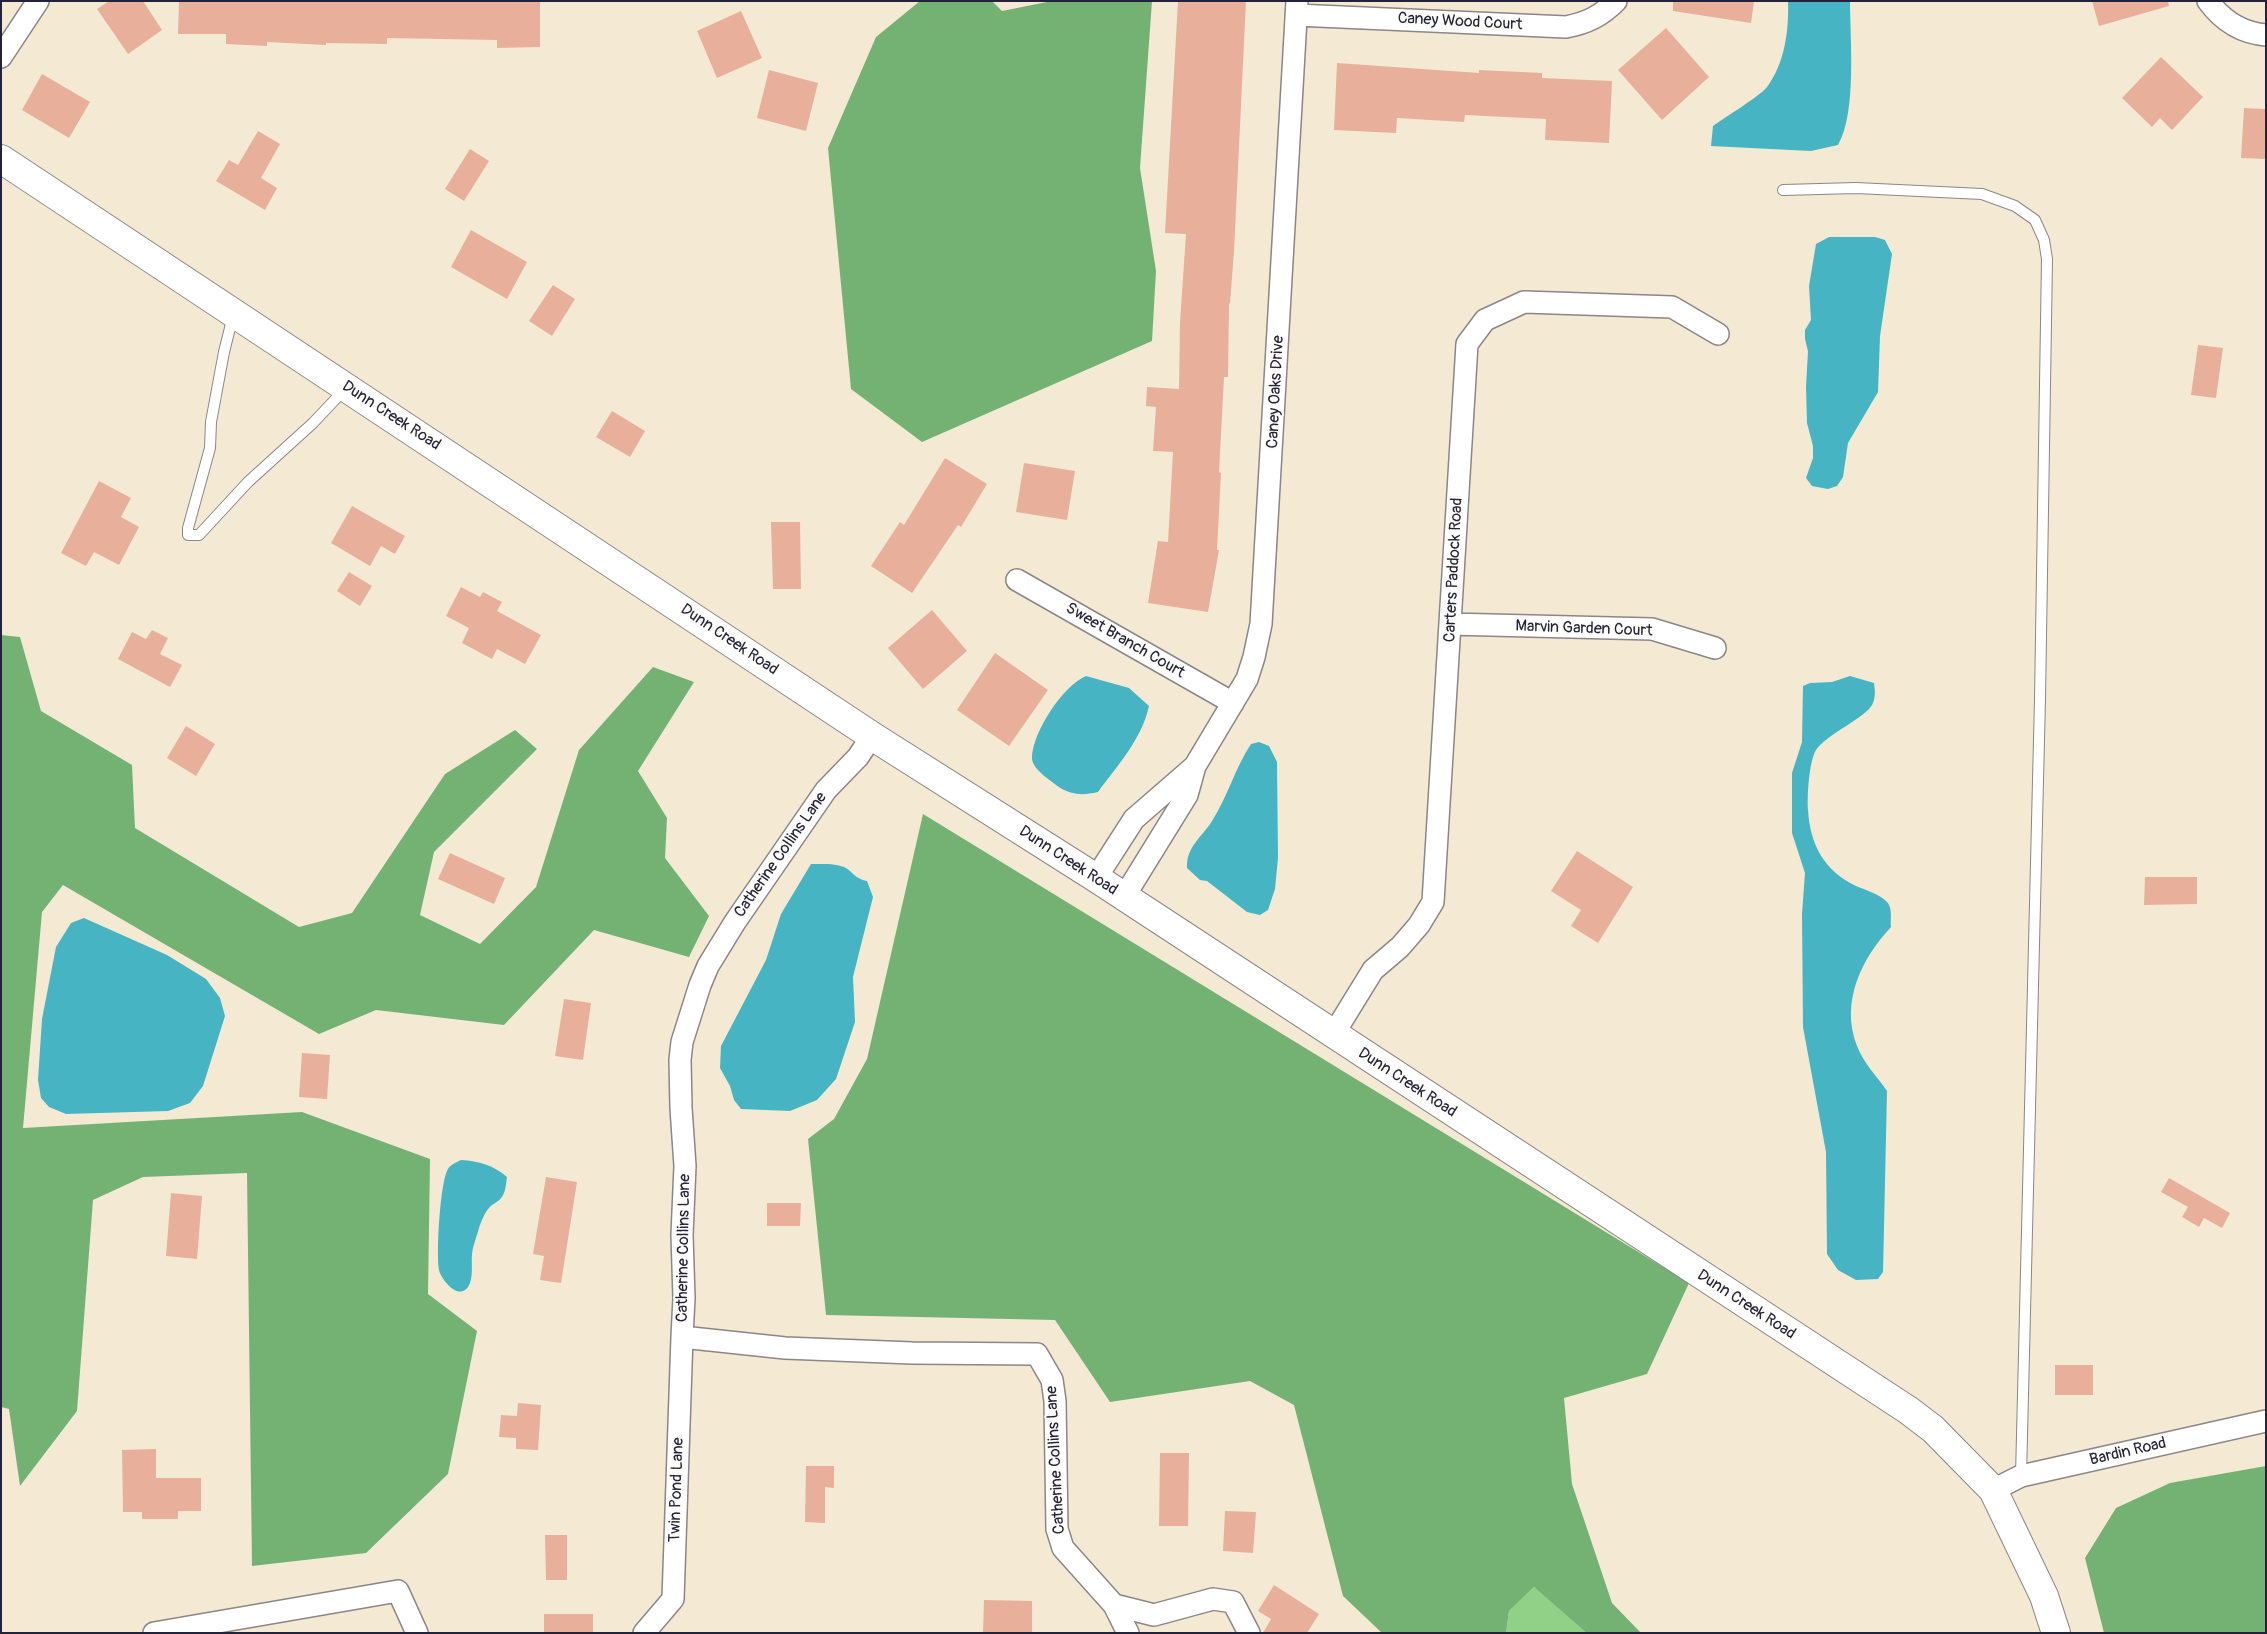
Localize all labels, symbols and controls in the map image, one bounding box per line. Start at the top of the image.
street label: Caney Wood Court [1397,9,1523,35]
street label: Caney Oaks Drive [1263,335,1289,449]
street label: Dunn Creek Road [338,377,444,455]
street label: Carters Paddock Road [1441,497,1467,643]
street label: Sweet Branch Court [1062,599,1188,683]
street label: Dunn Creek Road [677,600,781,680]
street label: Marvin Garden Court [1515,617,1653,641]
street label: Catherine Collins Lane [731,789,831,921]
street label: Dunn Creek Road [1015,822,1121,900]
street label: Dunn Creek Road [1354,1044,1460,1122]
street label: Catherine Collins Lane [673,1174,695,1322]
street label: Dunn Creek Road [1693,1266,1799,1344]
street label: Catherine Collins Lane [1043,1385,1069,1535]
street label: Bardin Road [2088,1434,2168,1470]
street label: Twin Pond Lane [666,1437,688,1543]

